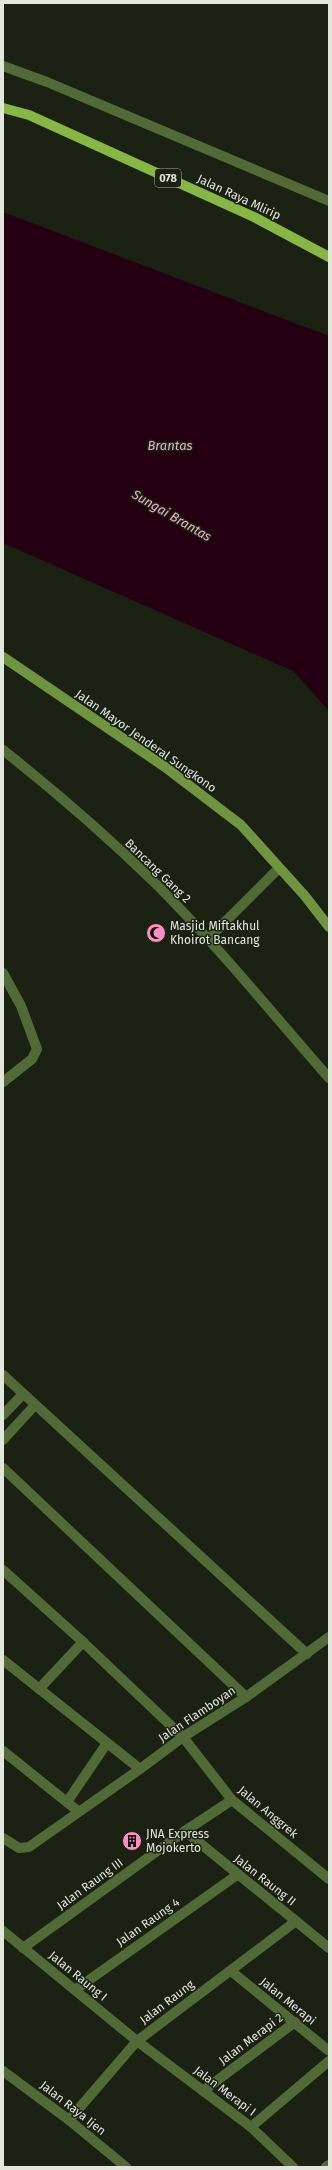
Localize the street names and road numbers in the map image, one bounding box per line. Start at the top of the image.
road number: 078 [155,169,181,187]
street label: Jalan Raya Mlirip [195,172,283,222]
street label: Jalan Mayor Jenderal Sungkono [73,687,219,795]
street label: Bancang Gang 2 [122,836,194,906]
street label: Jalan Flamboyan [156,1683,238,1745]
street label: Jalan Anggrek [235,1783,301,1842]
street label: Jalan Raung II [231,1852,299,1908]
street label: Jalan Raung III [54,1855,126,1913]
street label: Jalan Raung 4 [114,1895,183,1949]
street label: Jalan Raung I [46,1948,110,2004]
street label: Jalan Merapi [257,1974,319,2028]
street label: Jalan Raung [137,1977,197,2027]
street label: Jalan Merapi 2 [216,2010,286,2068]
street label: Jalan Merapi I [191,2063,259,2119]
street label: Jalan Raya Ijen [37,2078,109,2138]

